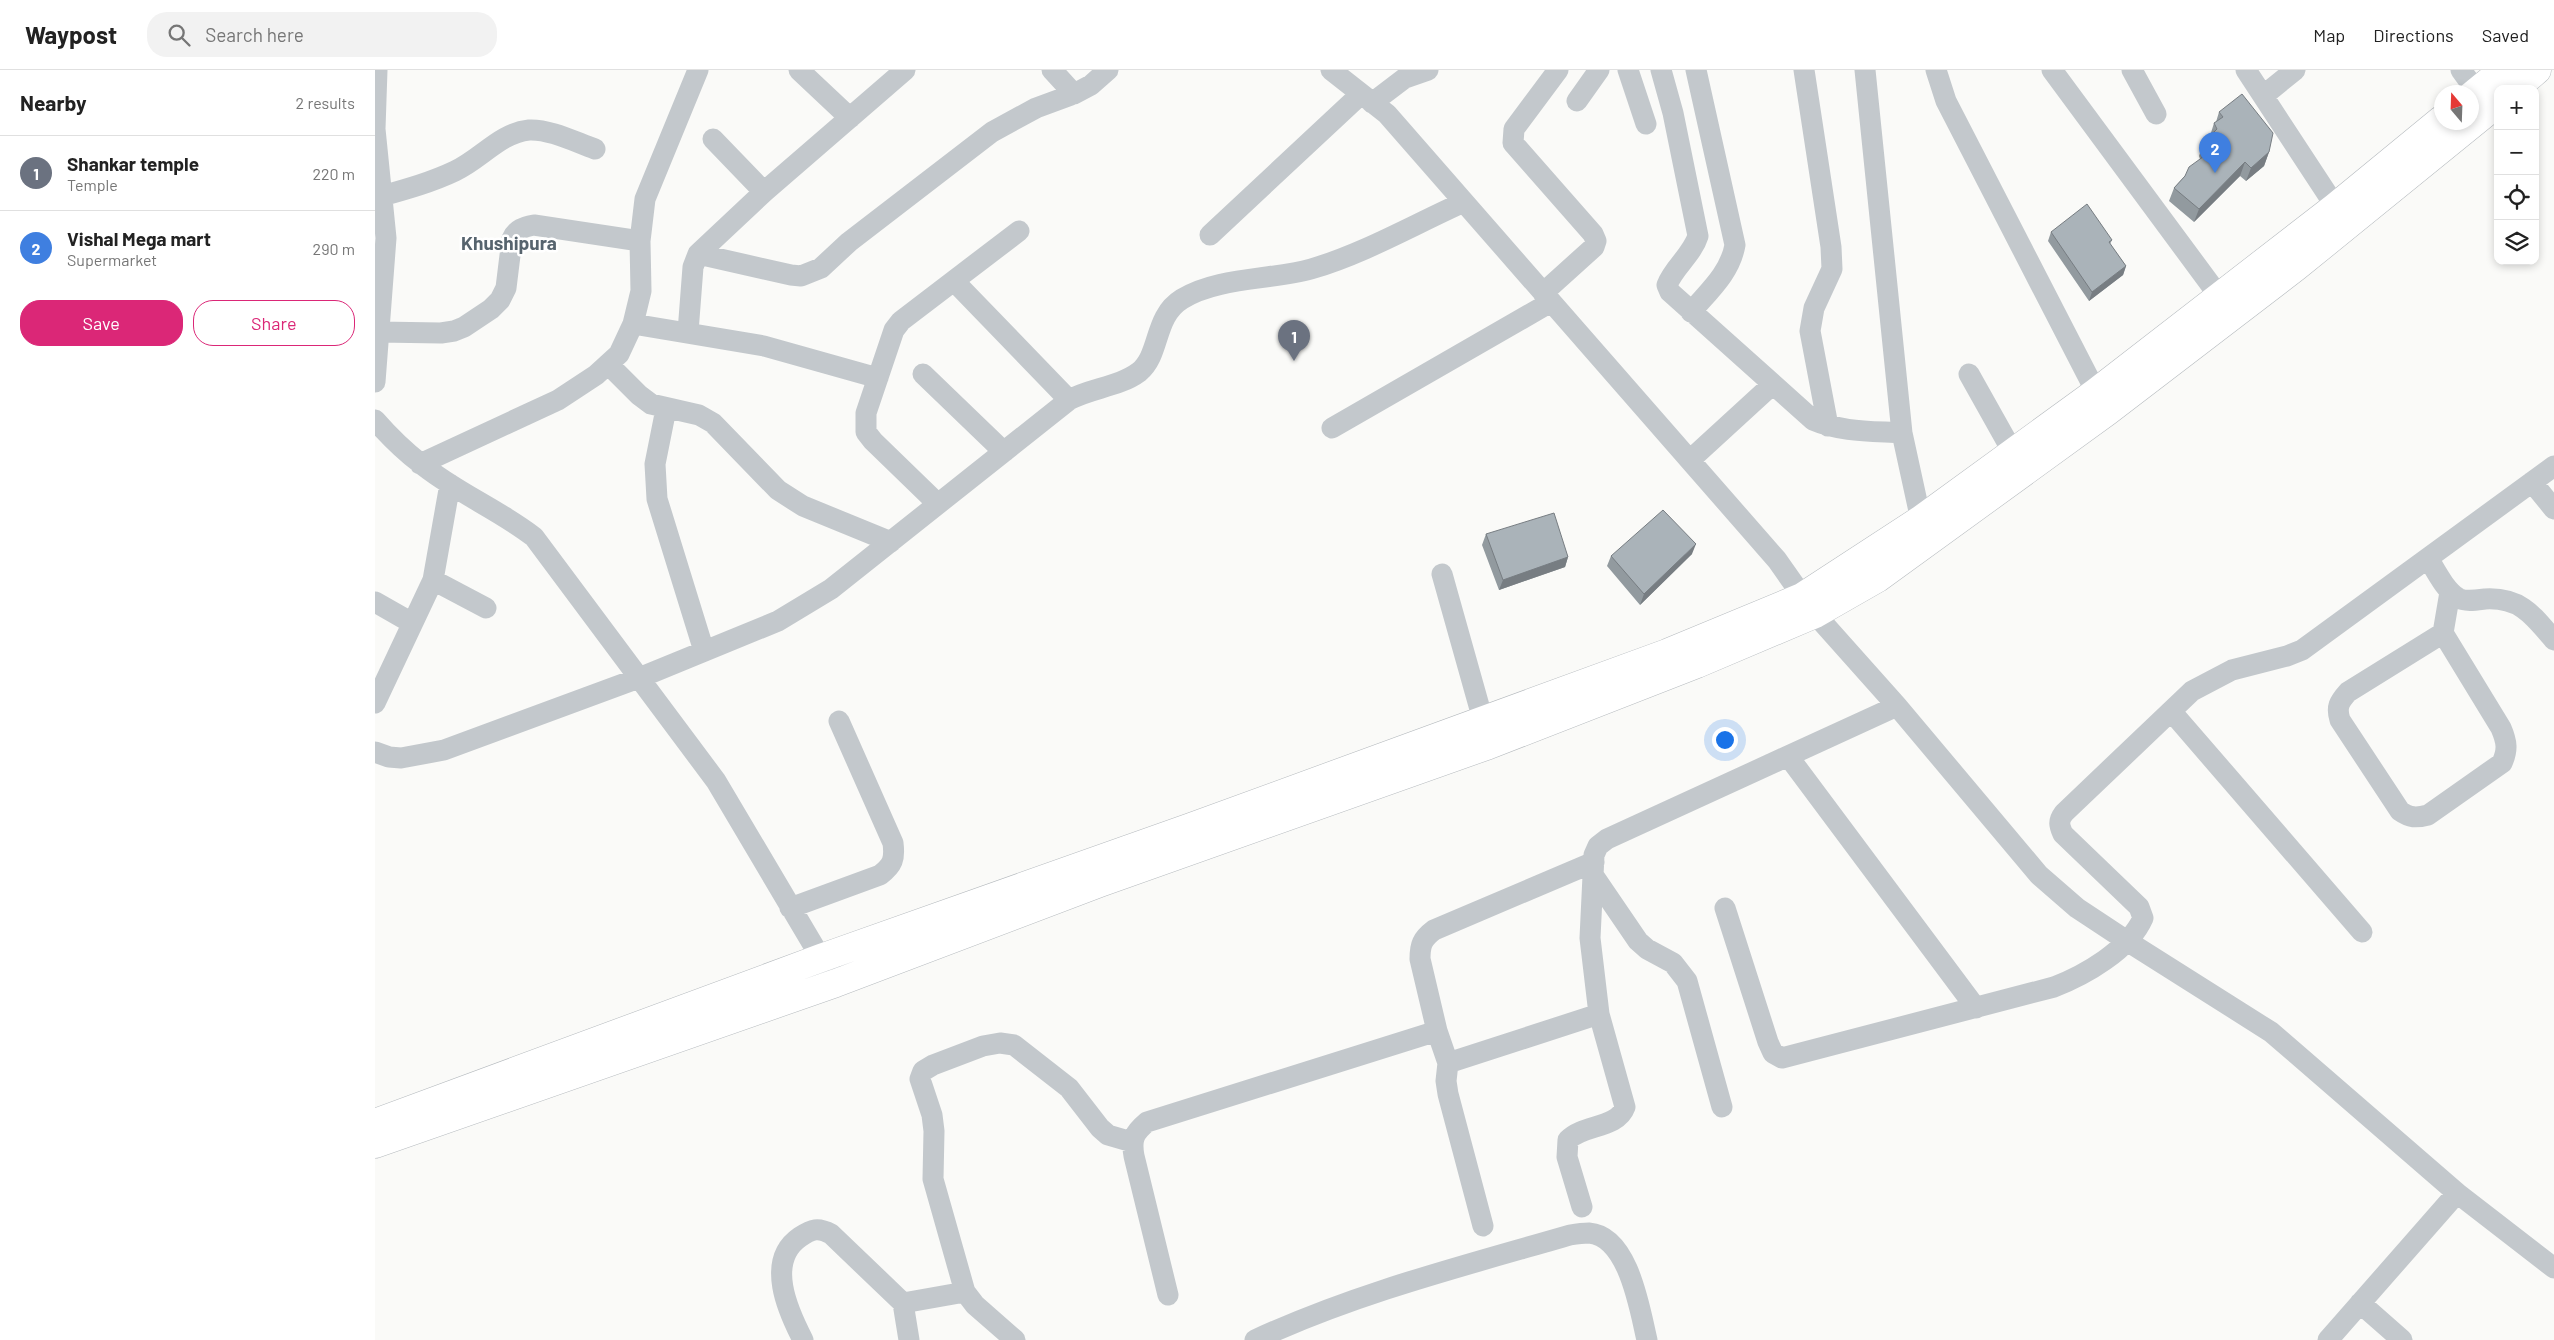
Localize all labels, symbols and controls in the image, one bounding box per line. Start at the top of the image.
search box [147,12,497,57]
text: Waypost [25,20,117,49]
icon: search [165,21,193,49]
text: Search here [205,23,304,46]
text: Map [2313,24,2345,46]
text: Directions [2373,24,2454,46]
text: Saved [2482,24,2529,46]
north arrow [2434,85,2479,130]
map controls [2494,85,2539,265]
button: + [2494,85,2539,130]
text: Nearby [20,90,86,115]
text: 2 results [296,93,355,112]
button: − [2494,130,2539,175]
pin: 2 [2199,132,2231,173]
text: Shankar temple [67,152,199,175]
text: 1 [33,164,39,183]
text: 220 m [312,164,355,183]
text: Temple [67,175,118,194]
button: locate [2494,175,2539,220]
button: layers [2494,220,2539,265]
text: Vishal Mega mart [67,227,211,250]
district label: Khushipura [461,231,557,254]
text: 2 [32,239,40,258]
text: 290 m [313,239,355,258]
text: Supermarket [67,250,157,269]
button: Save [20,300,183,346]
button: Share [193,300,355,346]
pin: 1 [1278,320,1310,361]
your location [1712,727,1738,753]

